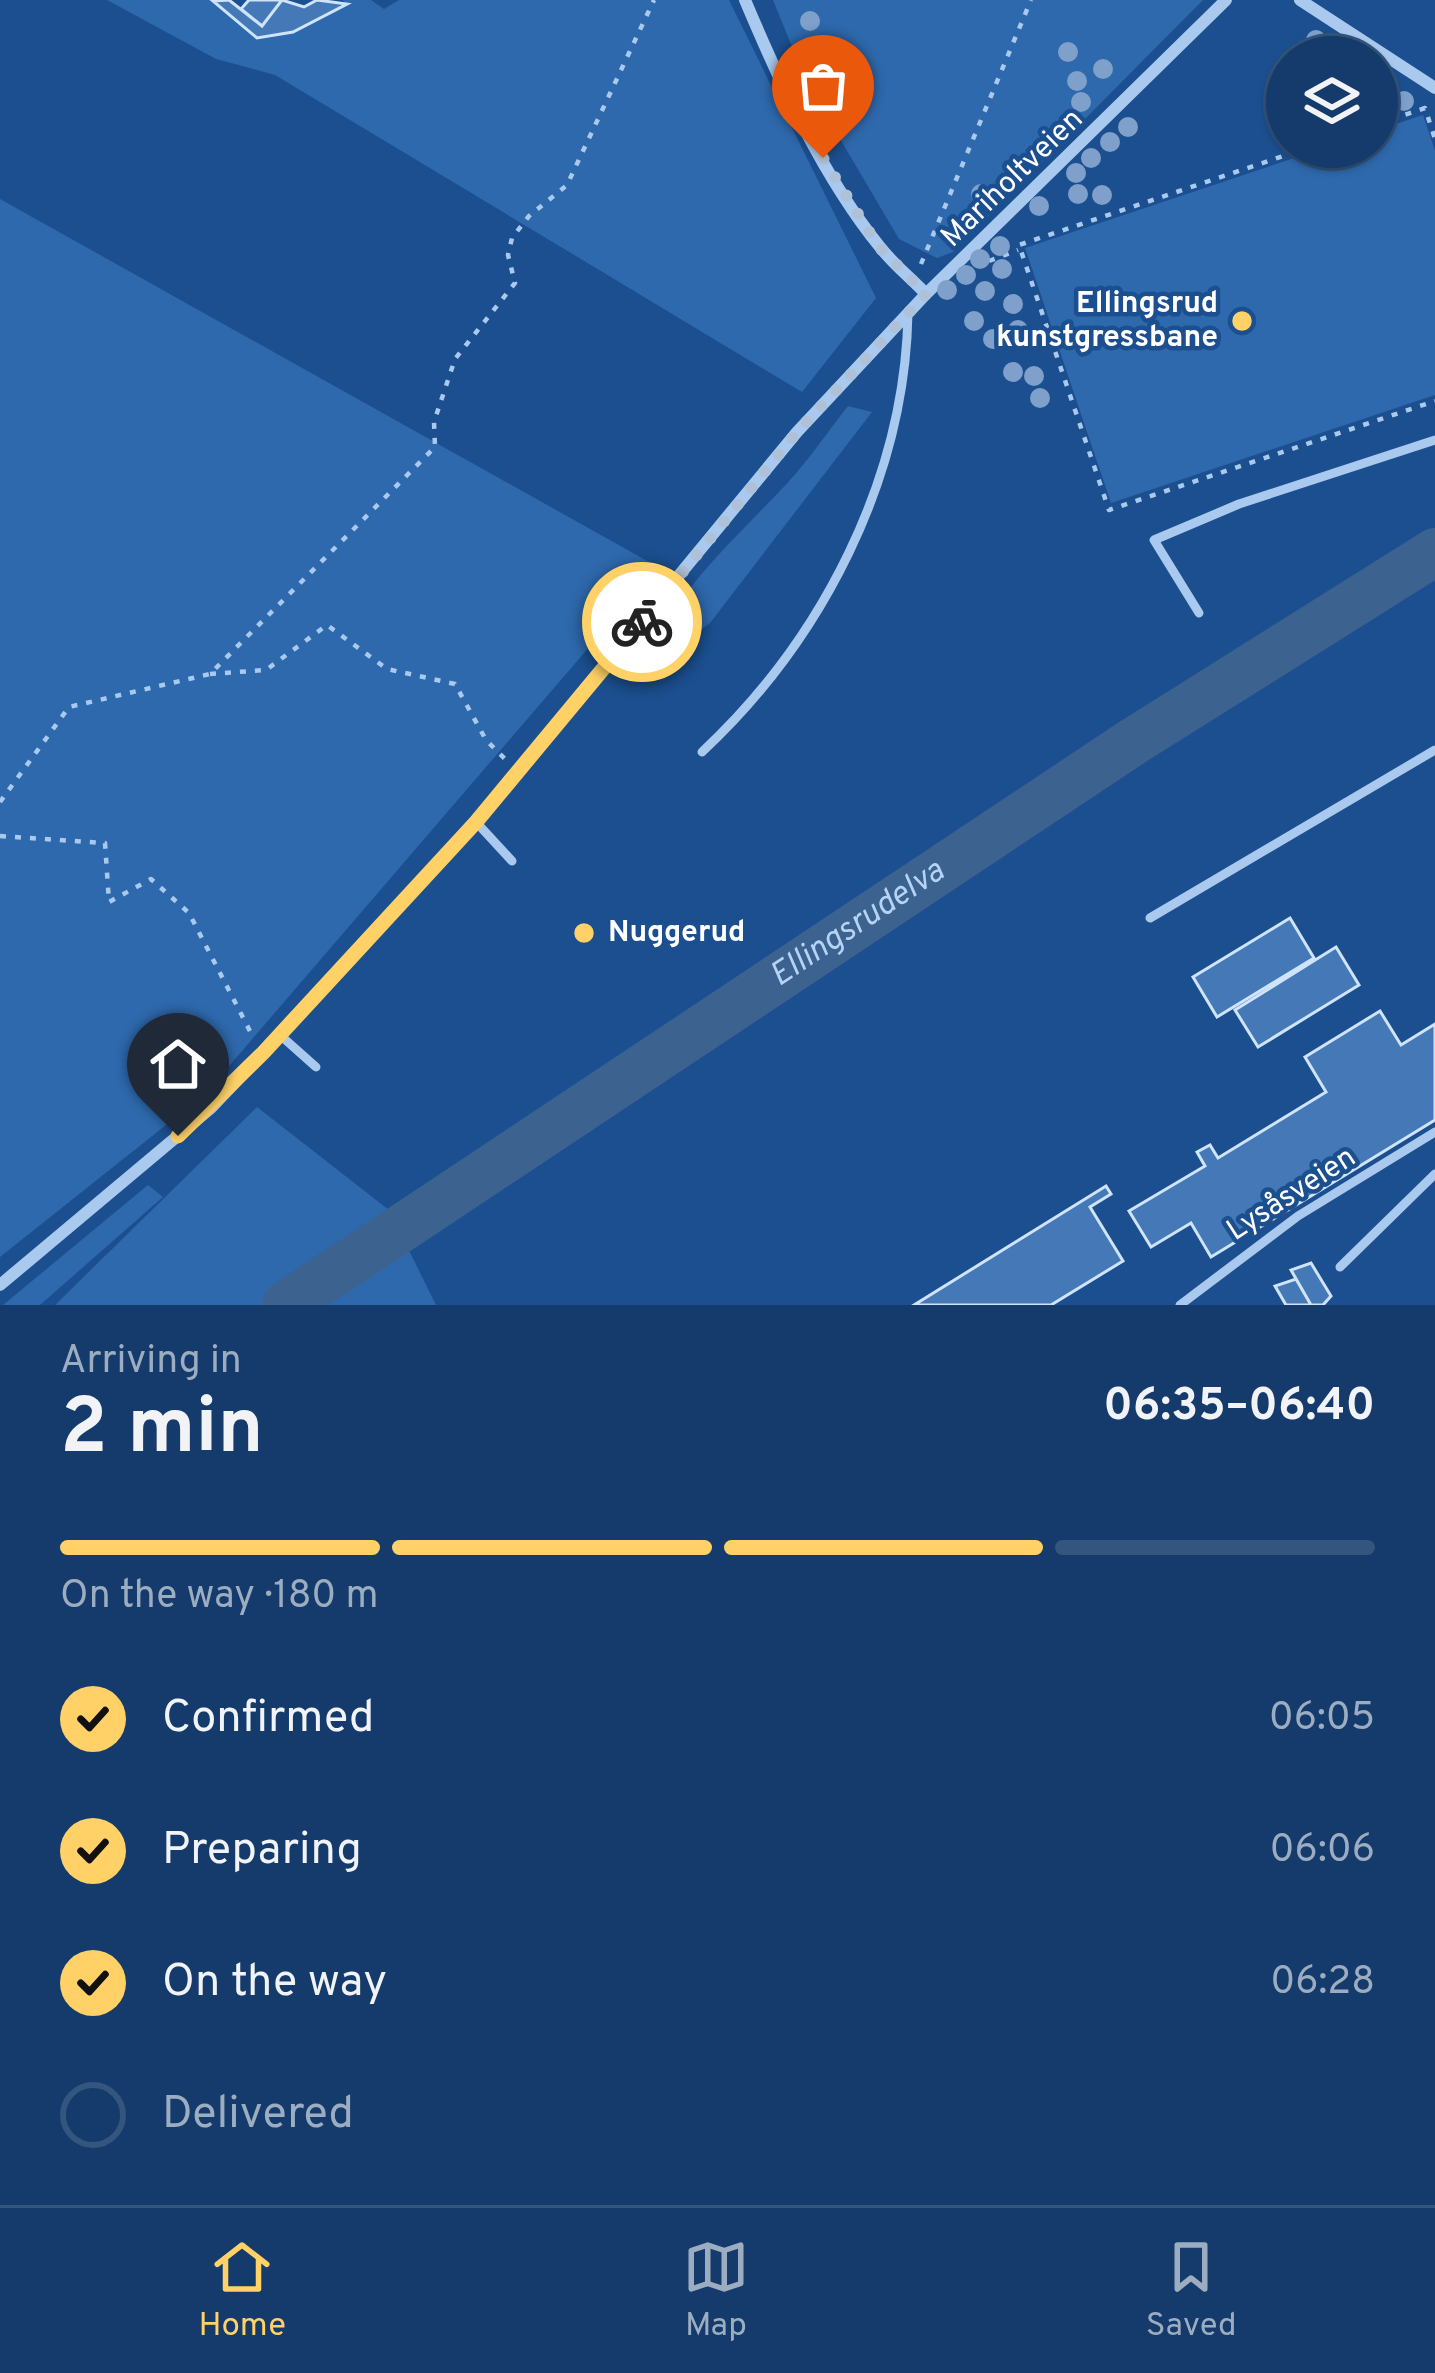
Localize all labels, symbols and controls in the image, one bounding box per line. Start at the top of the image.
pin [772,35,874,158]
map controls [1266,36,1398,168]
button: layers [1266,36,1398,168]
icon: bag [790,53,856,119]
street label: Mariholtveien [934,102,1092,256]
place label: Ellingsrud kunstgressbane [996,286,1218,357]
marker: Ellingsrud kunstgressbane [1229,308,1255,334]
courier [582,562,702,682]
icon: bike [609,589,675,655]
water label: Ellingsrudelva [763,851,953,998]
place label: Nuggerud [608,915,745,952]
marker: Nuggerud [571,920,597,946]
pin [127,1013,229,1136]
icon: home [145,1031,211,1097]
street label: Lysåsveien [1221,1140,1363,1250]
text: Arriving in [60,1338,242,1387]
text: 06:35–06:40 [1103,1379,1375,1436]
text: 2 min [60,1382,264,1481]
text: On the way · 180 m [60,1573,379,1622]
icon: check [60,1686,126,1752]
text: Confirmed [162,1691,374,1748]
text: 06:05 [1269,1695,1375,1744]
icon: check [60,1818,126,1884]
text: Preparing [162,1823,362,1880]
text: 06:06 [1270,1827,1375,1876]
icon: check [60,1950,126,2016]
text: On the way [162,1955,387,2012]
text: 06:28 [1270,1959,1375,2008]
text: Delivered [162,2087,354,2144]
tab: Home [198,2234,286,2348]
tab: Map [683,2234,749,2348]
tab: Saved [1146,2234,1237,2348]

